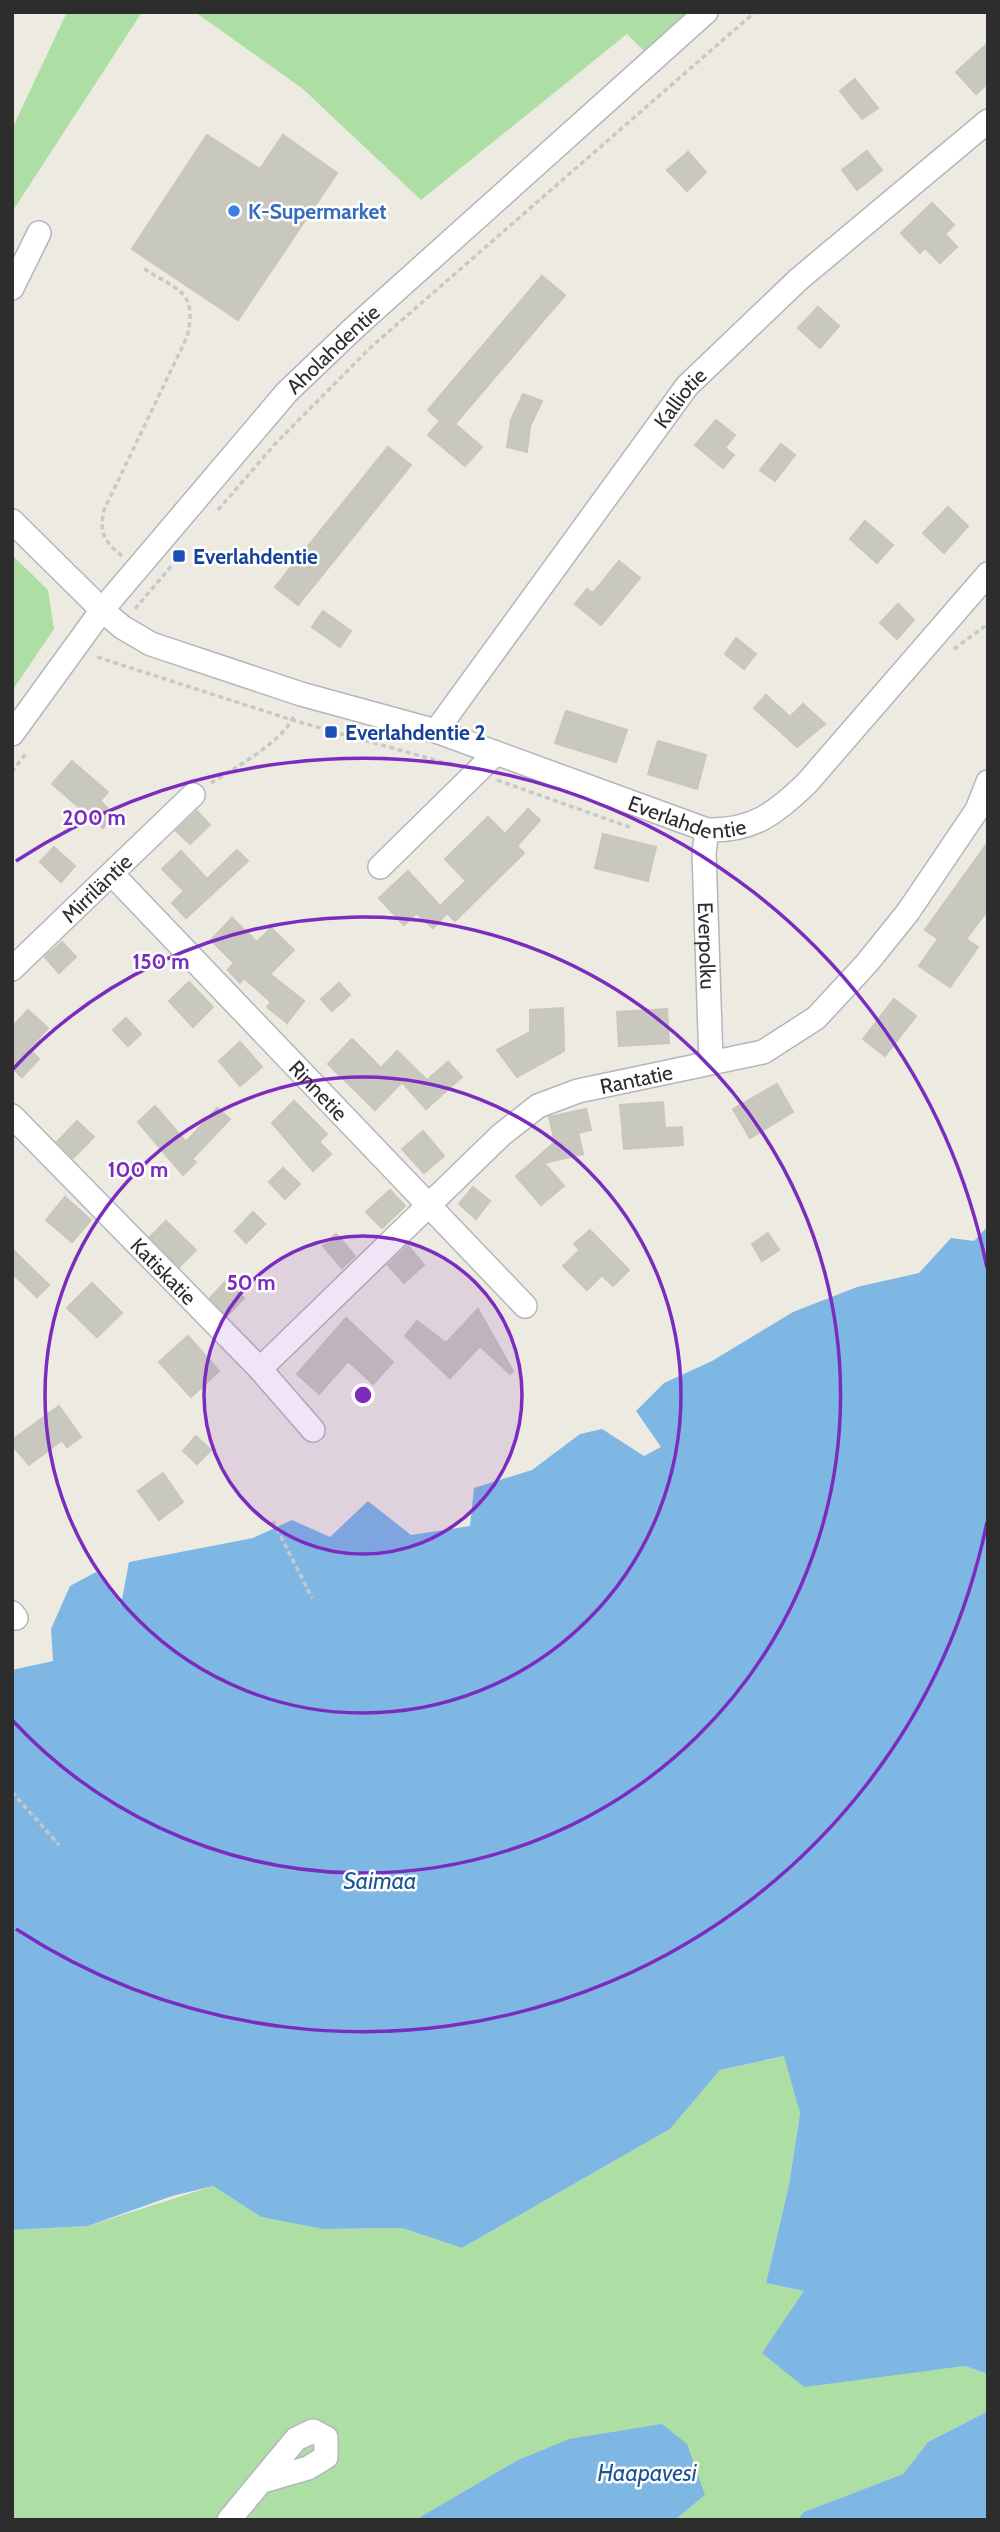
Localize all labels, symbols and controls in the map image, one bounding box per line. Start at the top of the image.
place label: K-Supermarket [248,199,387,224]
marker: K-Supermarket [226,203,242,219]
street label: Aholahdentie [281,299,384,399]
street label: Kalliotie [648,362,711,433]
place label: Everlahdentie [193,544,318,569]
marker: Everlahdentie [171,548,187,564]
place label: Everlahdentie 2 [345,720,486,745]
marker: Everlahdentie 2 [323,724,339,740]
street label: Everlahdentie [625,790,749,844]
text: 200 m [62,805,126,830]
street label: Mirriläntie [56,848,137,927]
street label: Everpolku [693,902,721,990]
text: 150 m [133,949,189,974]
street label: Rinnetie [284,1055,353,1126]
street label: Rantatie [598,1059,675,1099]
text: 100 m [108,1157,168,1182]
street label: Katiskatie [126,1232,202,1310]
text: 50 m [226,1270,276,1295]
centre of rings [351,1383,375,1407]
water label: Saimaa [344,1867,416,1895]
water label: Haapavesi [597,2459,698,2487]

